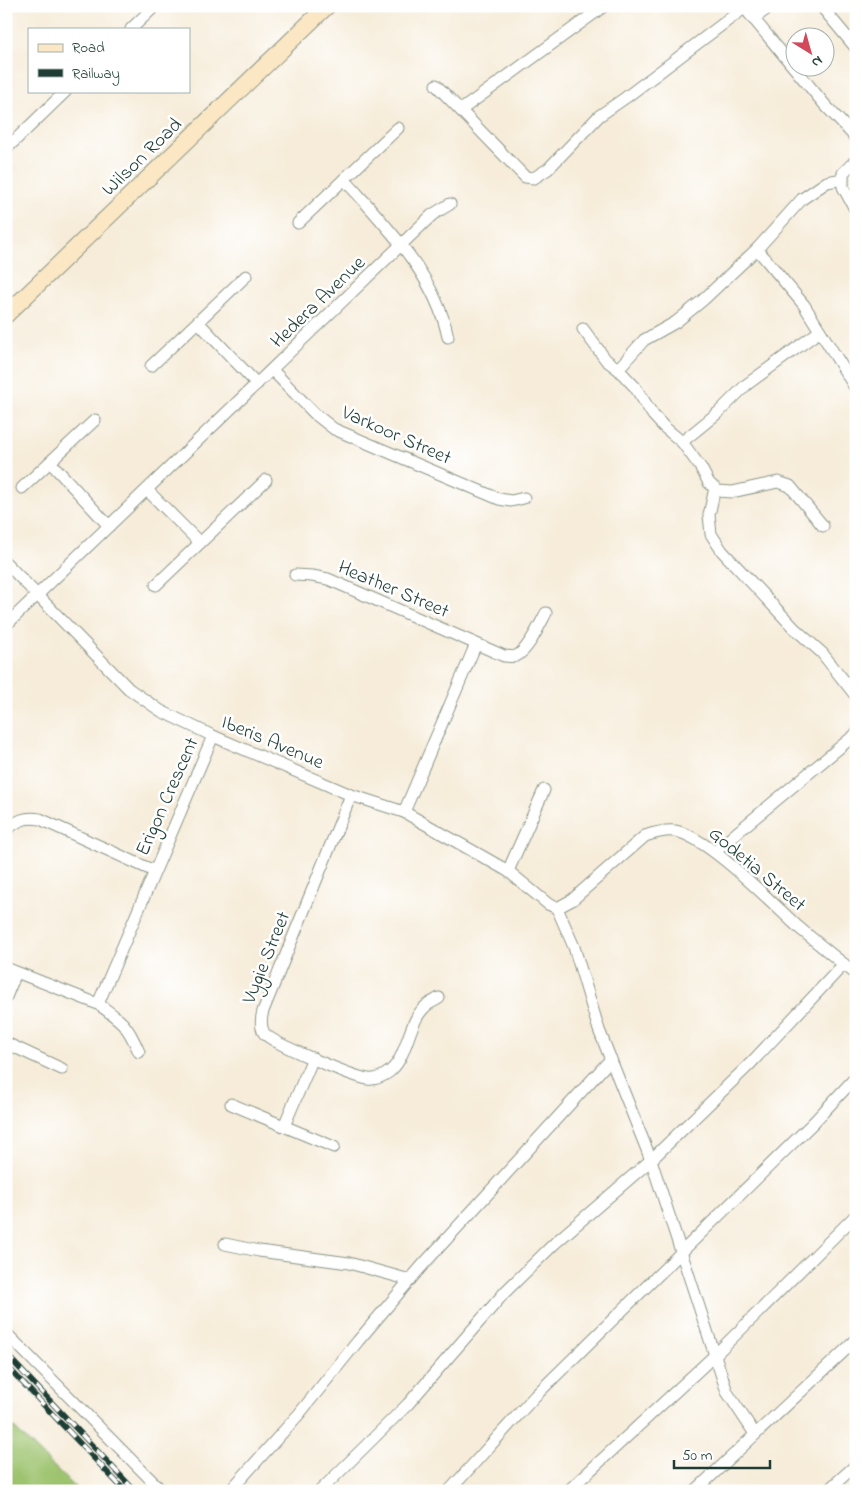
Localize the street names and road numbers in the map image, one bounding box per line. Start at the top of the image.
street label: Wilson Road [96,112,190,204]
street label: Hedera Avenue [265,250,373,356]
street label: Varkoor Street [335,399,456,474]
street label: Heather Street [333,554,453,627]
street label: Iberis Avenue [216,709,328,778]
street label: Erigon Crescent [129,733,208,861]
street label: Godetia Street [701,820,812,920]
street label: Vygie Street [235,907,300,1010]

